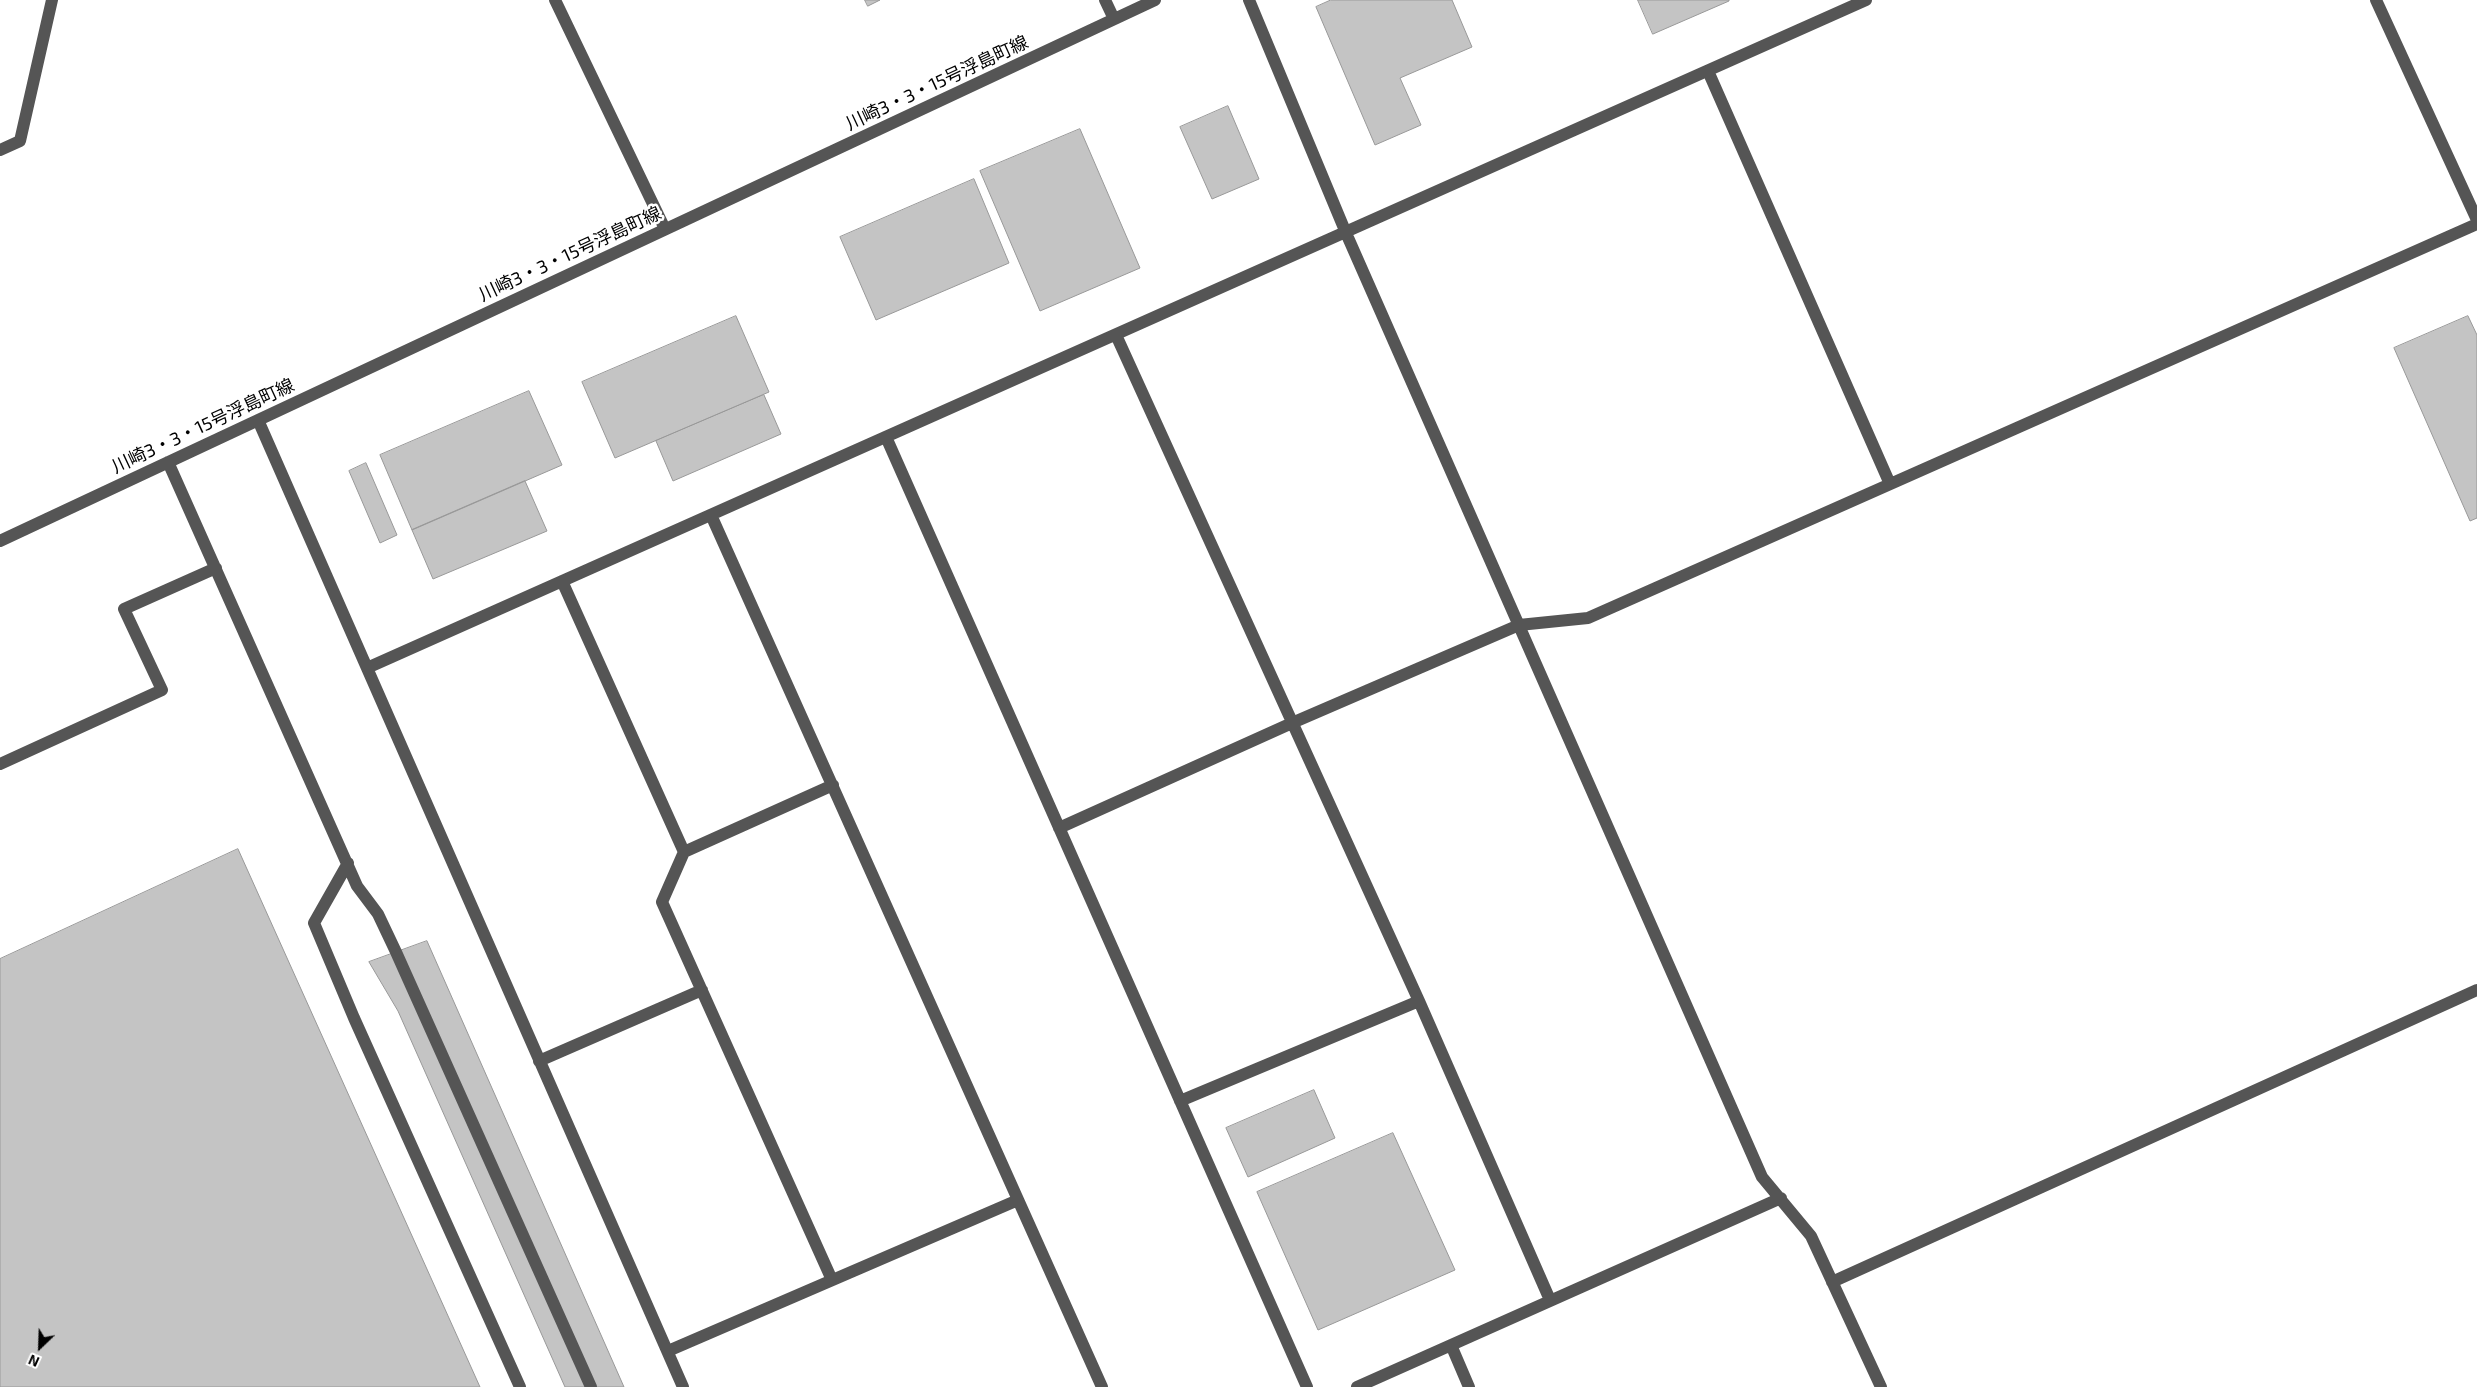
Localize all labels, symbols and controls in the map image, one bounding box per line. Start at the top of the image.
street label: 川崎3・3・15号浮島町線 [842,31,1032,135]
street label: 川崎3・3・15号浮島町線 [475,202,665,306]
street label: 川崎3・3・15号浮島町線 [108,374,298,478]
north arrow [15,1322,65,1372]
text: N [26,1351,42,1371]

